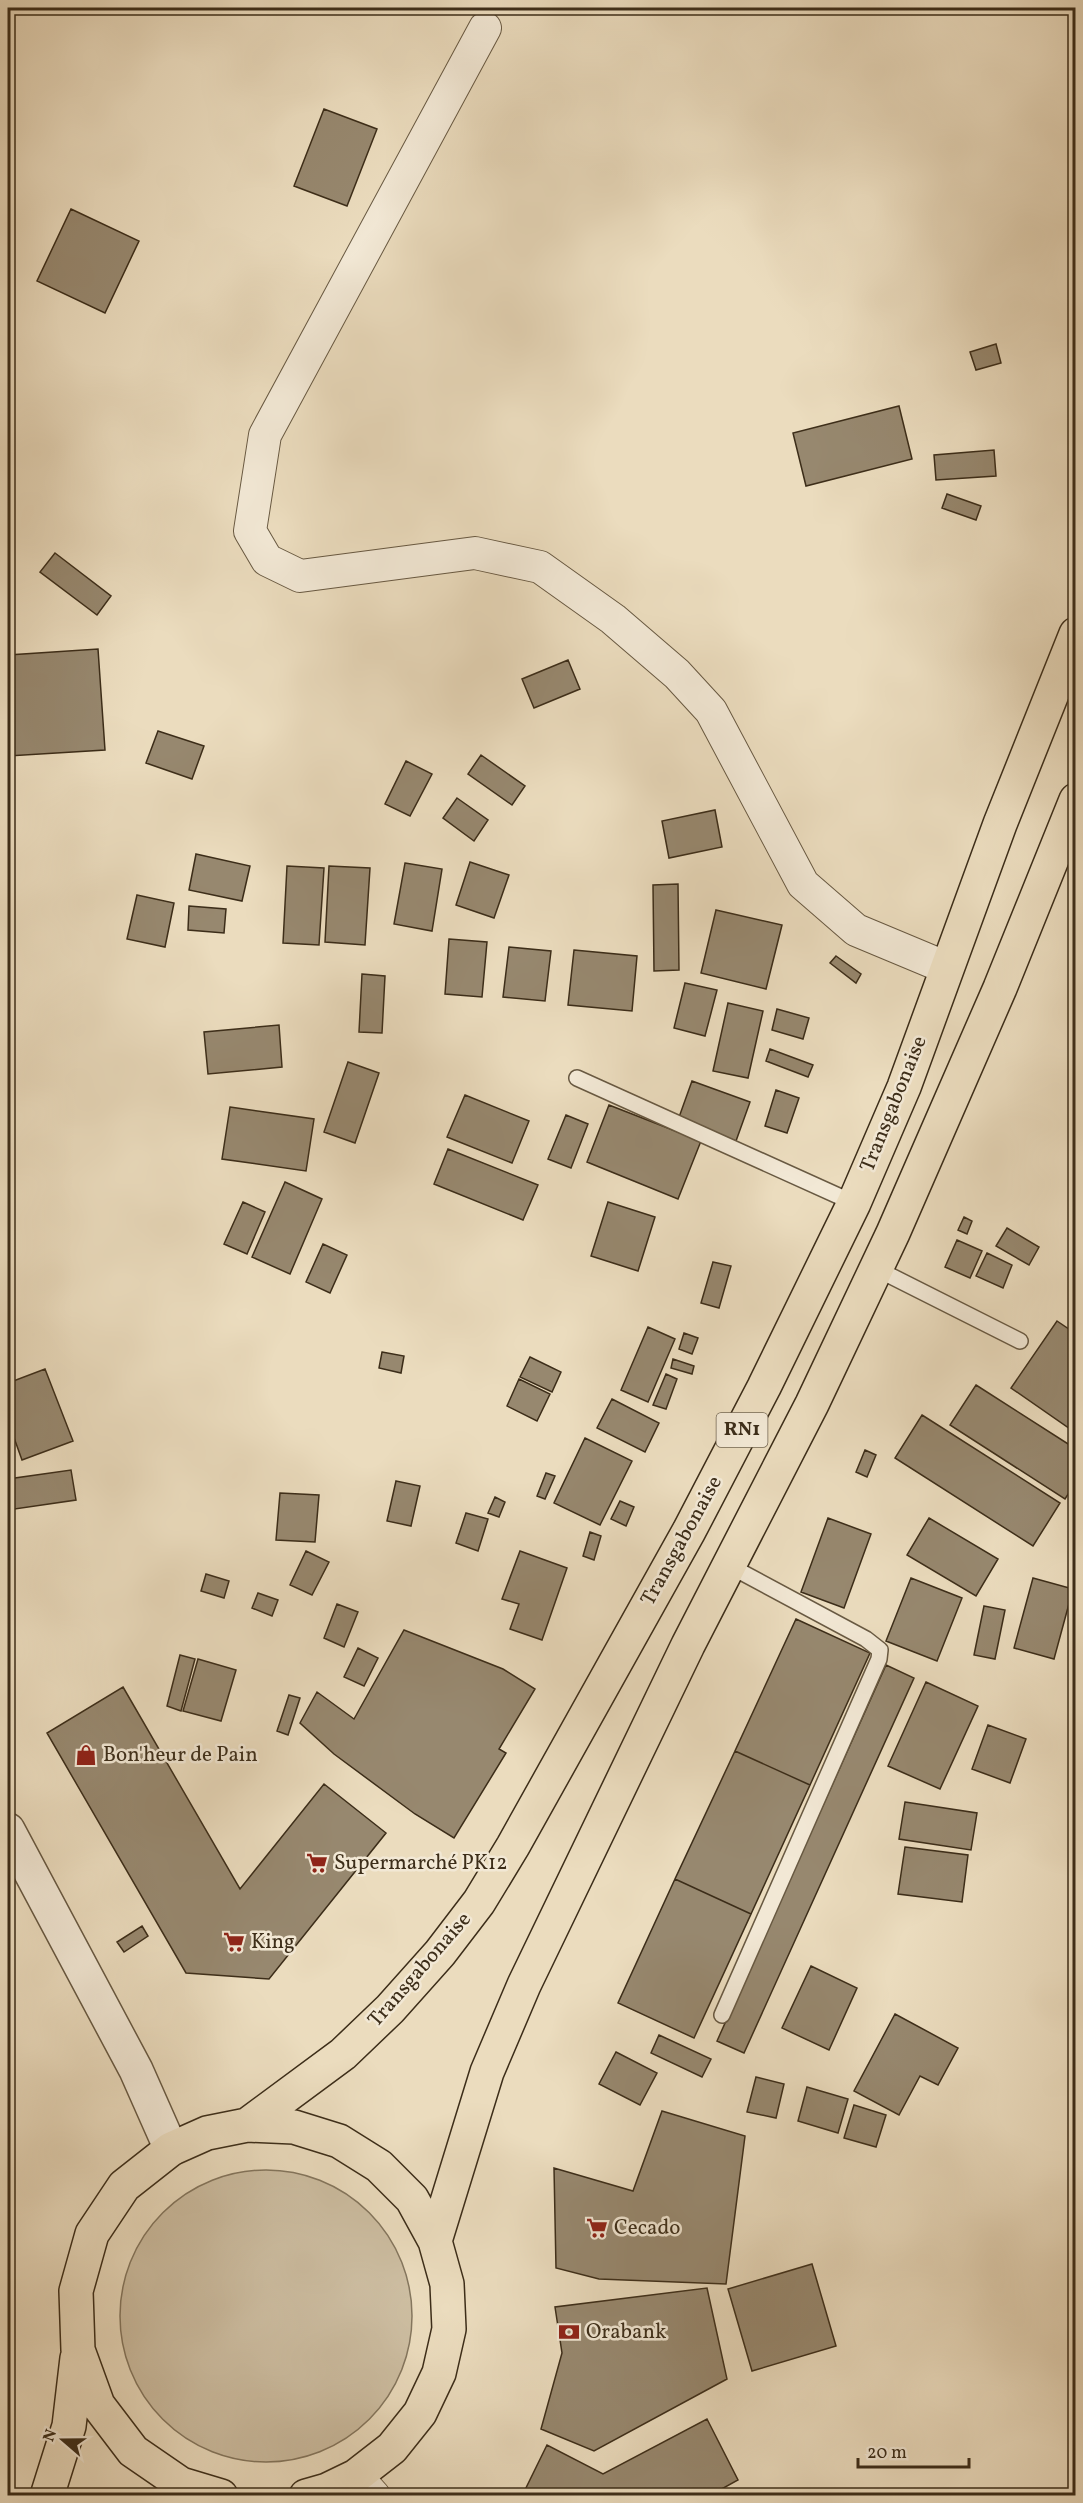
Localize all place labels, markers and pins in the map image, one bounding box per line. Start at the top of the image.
place label: Bon'heur de Pain [103,1741,258,1770]
shop icon: Bon'heur de Pain [74,1743,98,1767]
place label: Supermarché PK12 [334,1849,507,1878]
supermarket icon: Supermarché PK12 [305,1851,329,1875]
place label: King [251,1928,295,1957]
supermarket icon: King [222,1930,246,1954]
place label: Cecado [614,2214,681,2243]
supermarket icon: Cecado [585,2216,609,2240]
place label: Orabank [586,2318,667,2347]
bank icon: Orabank [557,2320,581,2344]

